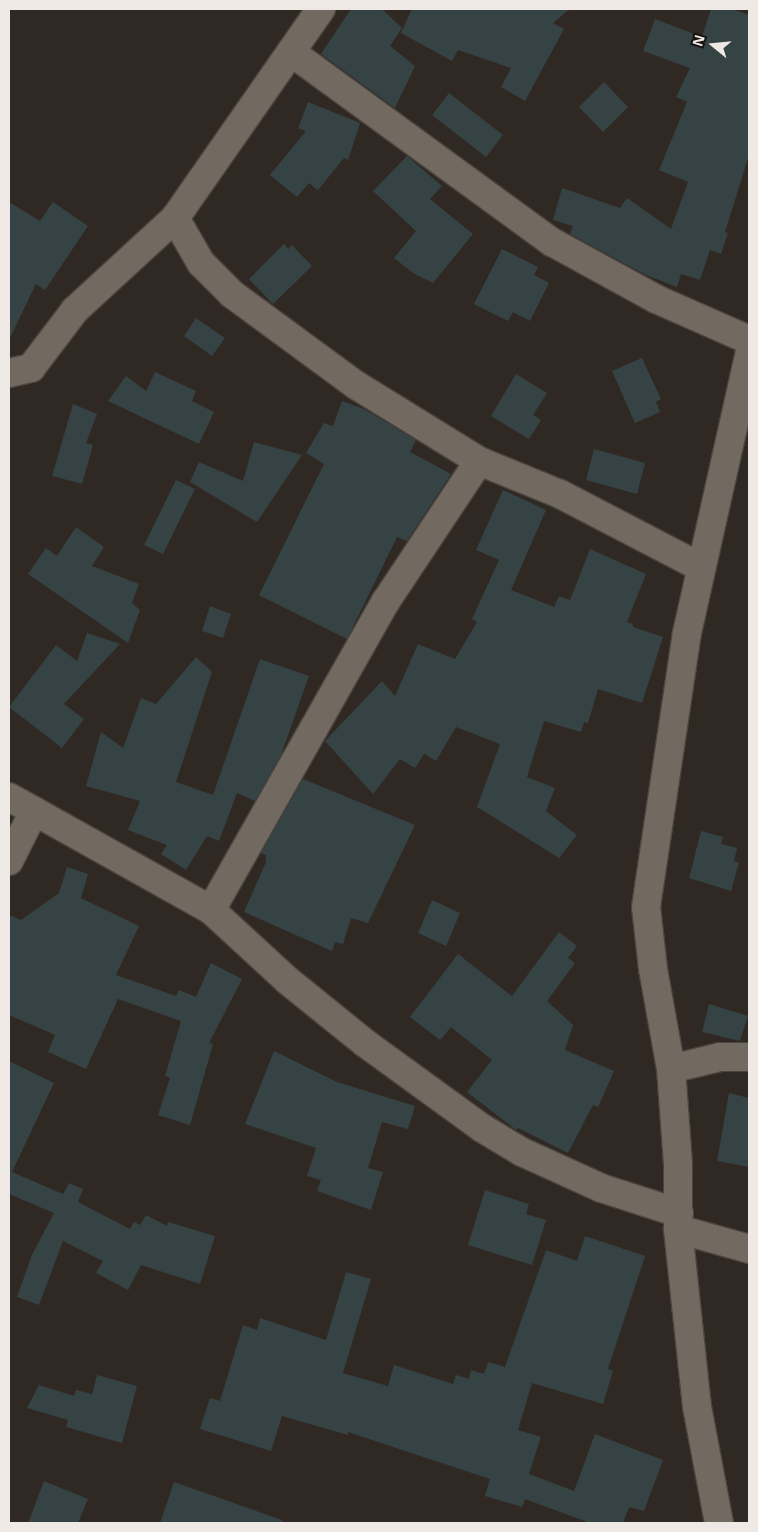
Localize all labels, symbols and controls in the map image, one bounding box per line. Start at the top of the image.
north arrow [688,20,738,70]
text: N [687,32,709,49]

